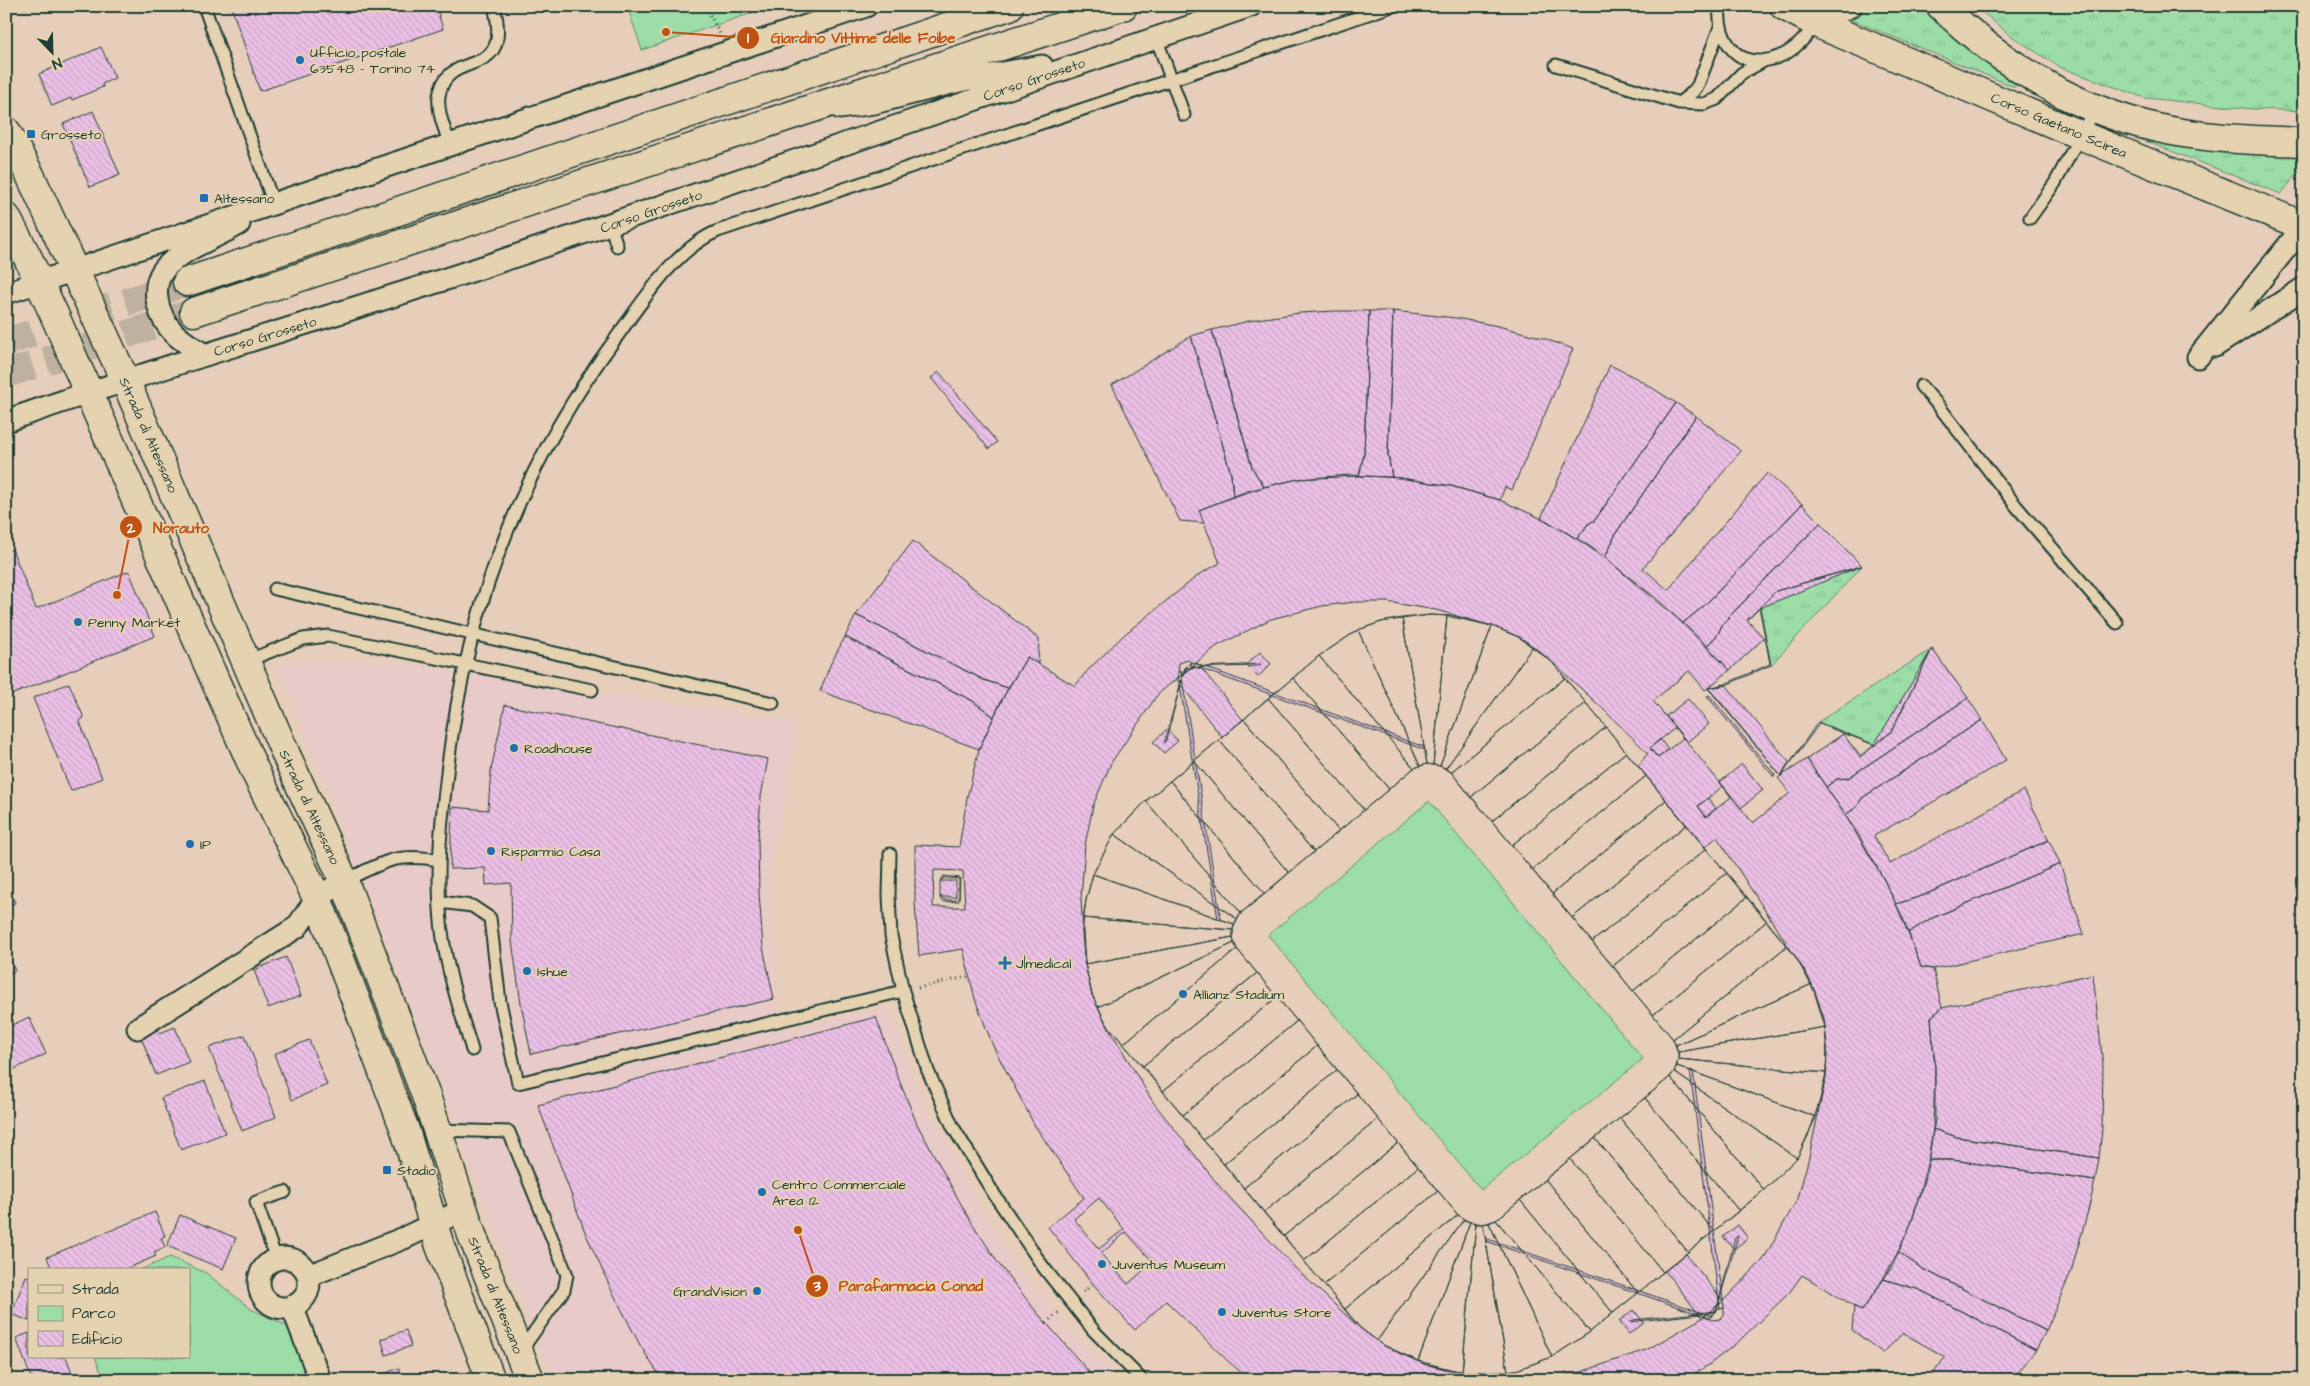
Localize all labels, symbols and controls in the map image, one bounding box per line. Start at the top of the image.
callout: Giardino Vittime delle Foibe [736,23,965,53]
north arrow [28,28,78,78]
text: 1 [747,28,749,49]
text: Giardino Vittime delle Foibe [771,28,955,49]
place label: Ufficio postale 63548 – Torino 74 [310,43,436,79]
text: N [49,52,65,74]
street label: Corso Grosseto [981,53,1088,107]
marker: Ufficio postale 63548 – Torino 74 [294,54,306,66]
street label: Corso Gaetano Scirea [1987,88,2130,164]
place label: Grosseto [41,125,102,145]
marker: Grosseto [25,128,37,140]
street label: Corso Grosseto [598,185,705,239]
place label: Altessano [214,189,275,209]
marker: Altessano [198,192,210,204]
street label: Corso Grosseto [211,312,319,362]
street label: Strada di Altessano [114,374,183,497]
callout: Norauto [118,512,219,542]
text: 2 [126,518,136,539]
text: Norauto [153,518,209,539]
place label: Penny Market [88,613,180,633]
marker: Penny Market [72,616,84,628]
place label: Roadhouse [524,739,593,759]
marker: Roadhouse [508,742,520,754]
street label: Strada di Altessano [274,747,345,868]
place label: IP [200,835,211,855]
marker: IP [184,838,196,850]
place label: Risparmio Casa [501,842,600,862]
marker: Risparmio Casa [485,845,497,857]
place label: J|medical [1016,954,1071,974]
marker: J|medical [998,956,1012,970]
place label: Ishue [537,962,568,982]
marker: Ishue [521,965,533,977]
place label: Allianz Stadium [1193,985,1284,1005]
marker: Allianz Stadium [1177,988,1189,1000]
place label: Stadio [397,1161,436,1181]
marker: Stadio [381,1164,393,1176]
place label: Centro Commerciale Area 12 [772,1175,907,1211]
marker: Centro Commerciale Area 12 [756,1186,768,1198]
street label: Strada di Altessano [462,1234,528,1357]
place label: Juventus Museum [1112,1255,1225,1275]
marker: Juventus Museum [1096,1258,1108,1270]
legend [28,1268,190,1358]
callout: Parafarmacia Conad [804,1271,994,1301]
text: 3 [812,1276,821,1297]
text: Parafarmacia Conad [839,1276,984,1297]
text: Strada [72,1279,119,1300]
place label: GrandVision [673,1282,747,1302]
marker: GrandVision [751,1285,763,1297]
text: Parco [72,1303,116,1324]
place label: Juventus Store [1232,1303,1332,1323]
marker: Juventus Store [1216,1306,1228,1318]
text: Edificio [72,1329,123,1350]

